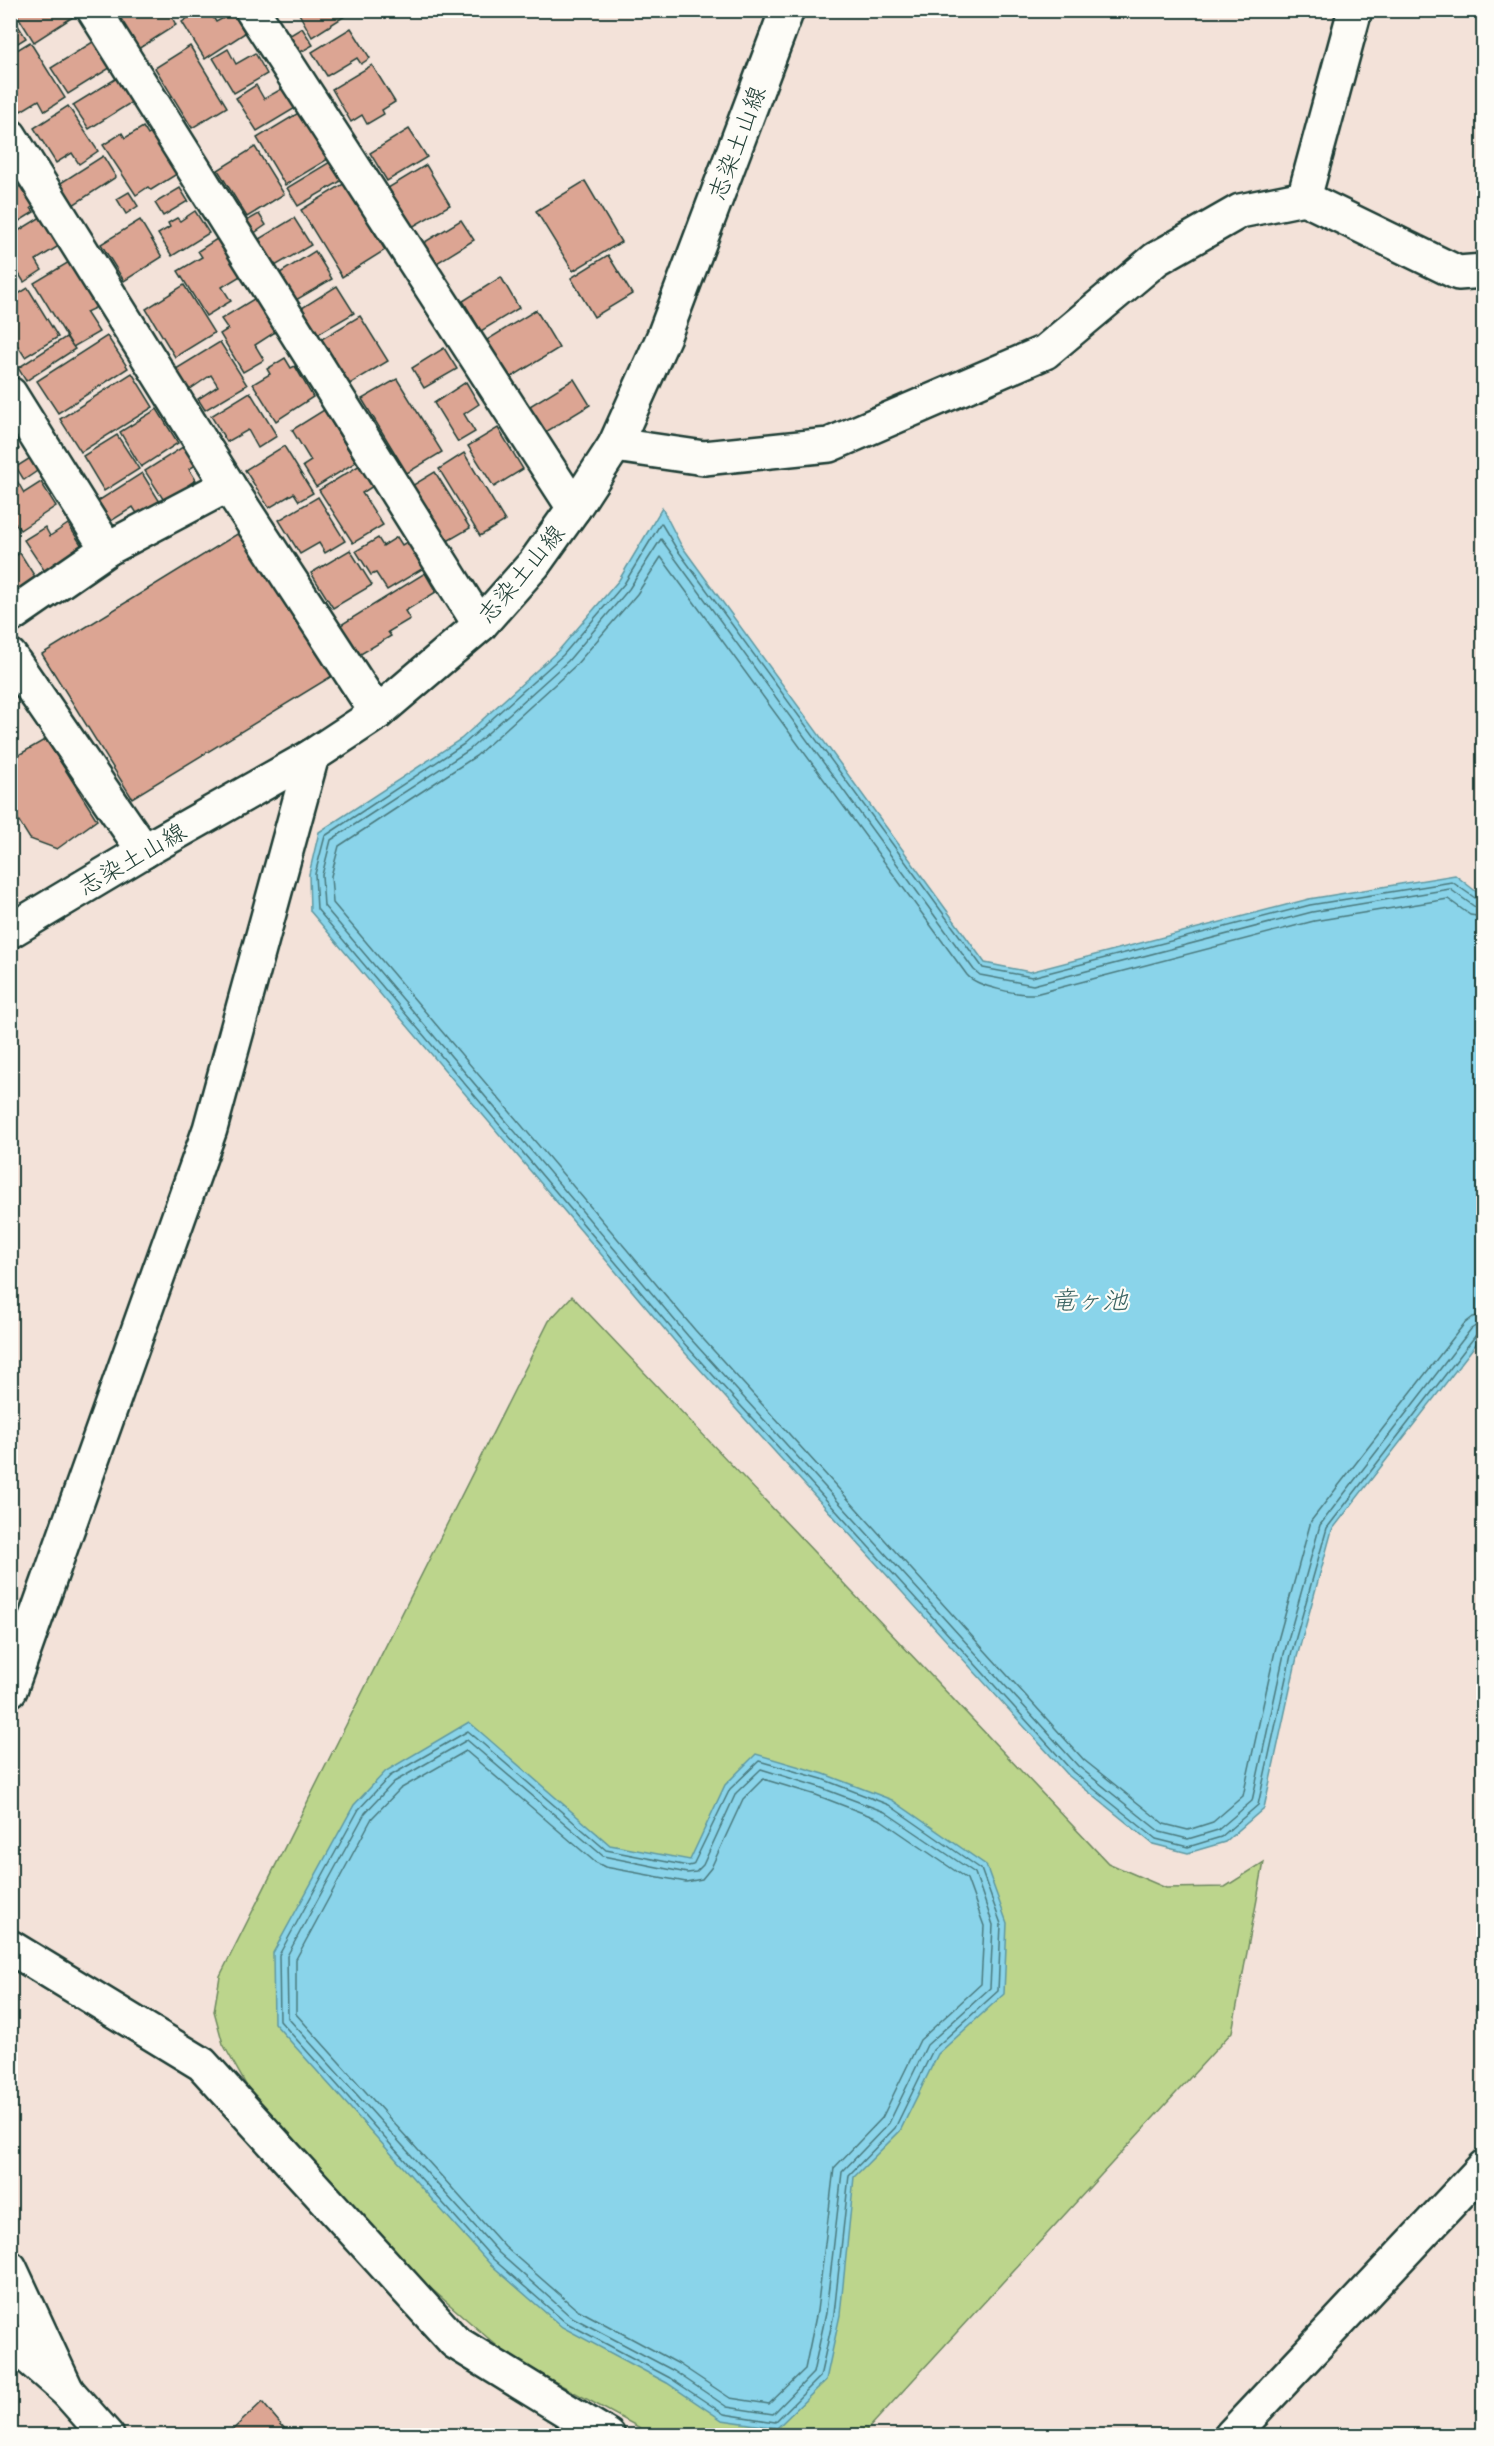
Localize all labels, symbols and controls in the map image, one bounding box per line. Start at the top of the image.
street label: 志染土山線 [702,82,777,206]
street label: 志染土山線 [472,519,575,633]
street label: 志染土山線 [73,817,194,906]
water label: 竜ヶ池 [1050,1285,1129,1322]

